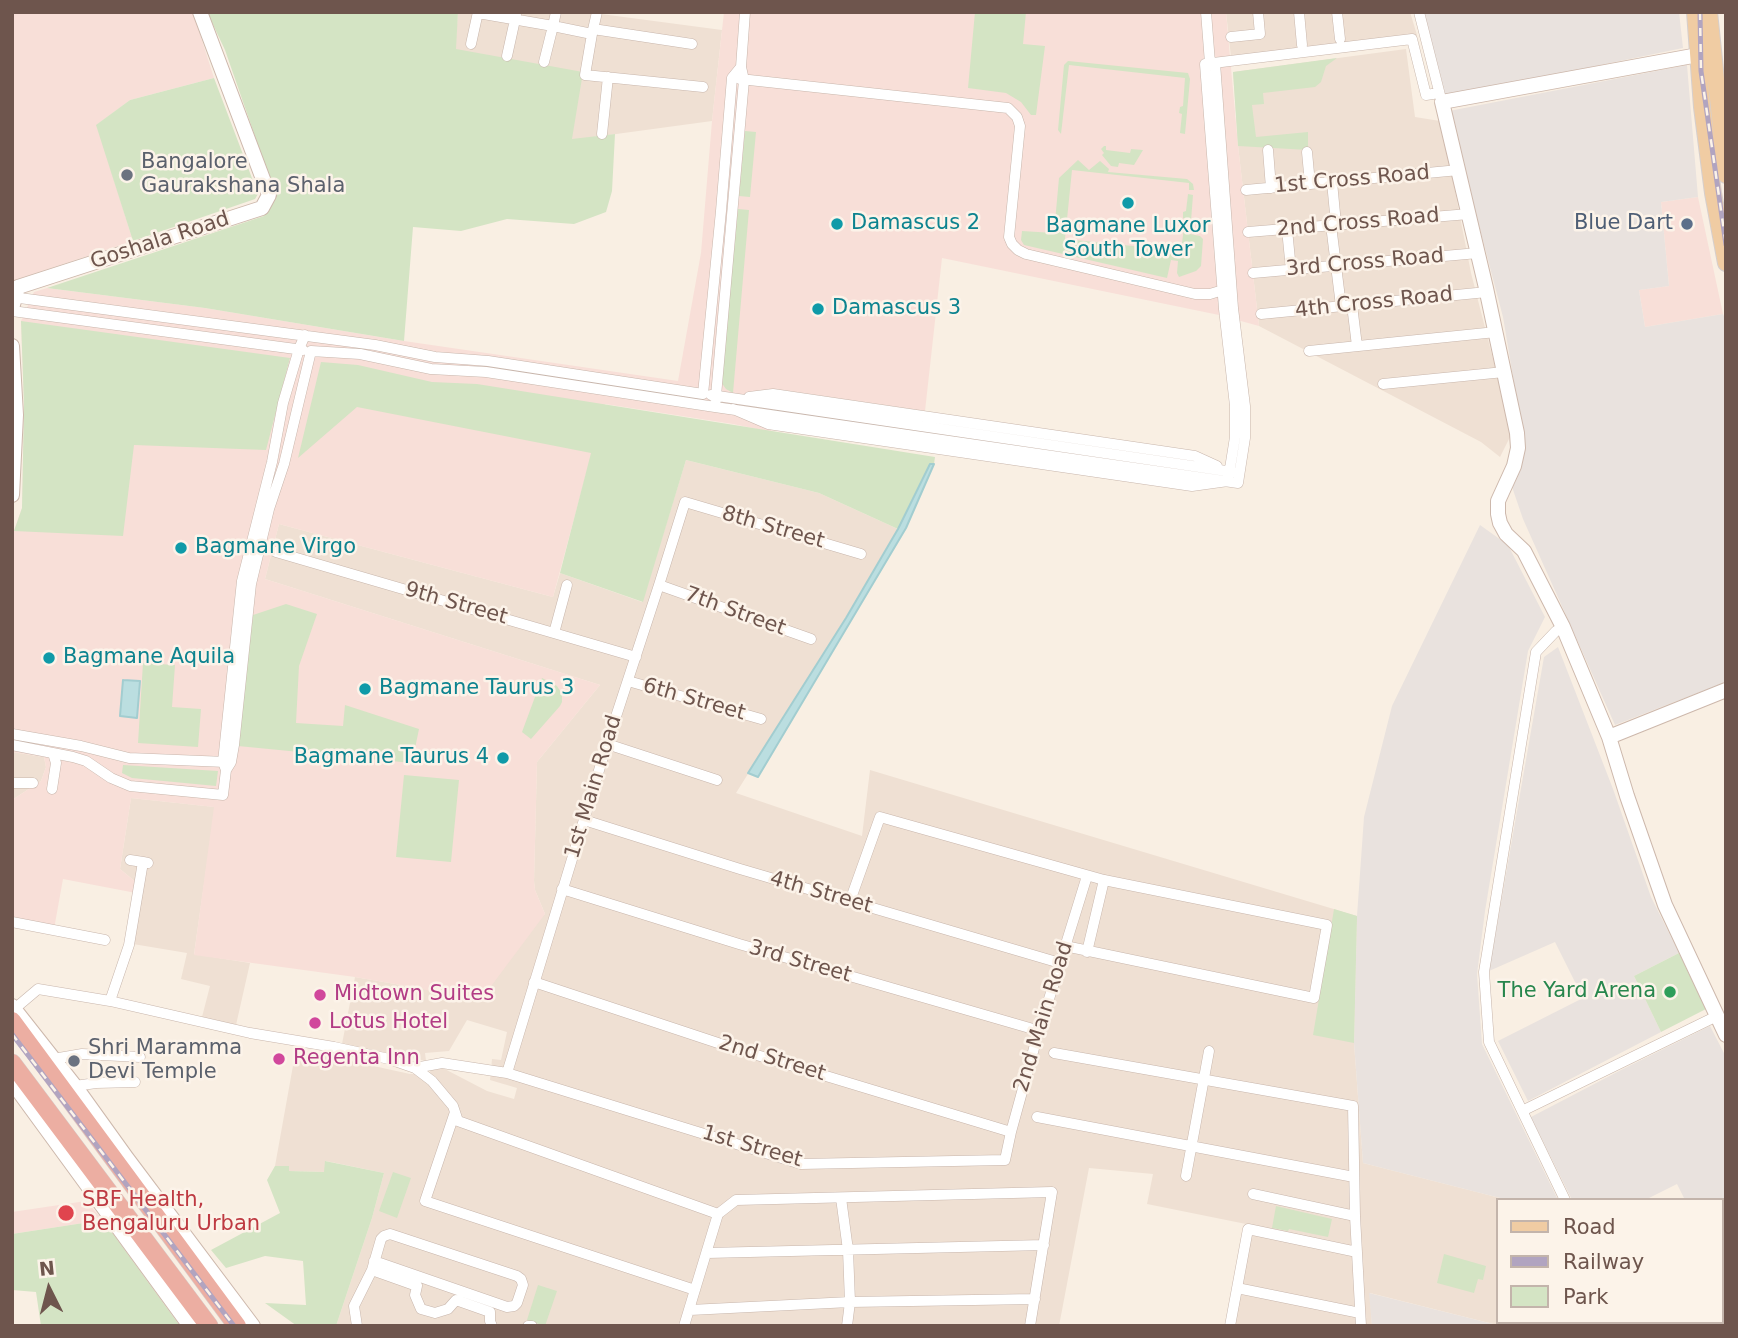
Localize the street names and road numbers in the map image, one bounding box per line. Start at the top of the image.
street label: 1st Cross Road [1273,161,1431,199]
street label: 2nd Cross Road [1275,203,1441,243]
street label: Goshala Road [87,207,233,275]
street label: 3rd Cross Road [1285,244,1445,282]
street label: 4th Cross Road [1294,282,1454,324]
street label: 8th Street [719,501,827,555]
street label: 9th Street [402,577,510,631]
street label: 7th Street [681,582,789,642]
street label: 6th Street [640,673,748,727]
street label: 1st Main Road [560,712,628,862]
street label: 4th Street [767,866,875,920]
street label: 3rd Street [746,935,854,989]
street label: 2nd Main Road [1009,939,1079,1095]
street label: 2nd Street [715,1031,829,1087]
street label: 1st Street [699,1121,805,1173]

